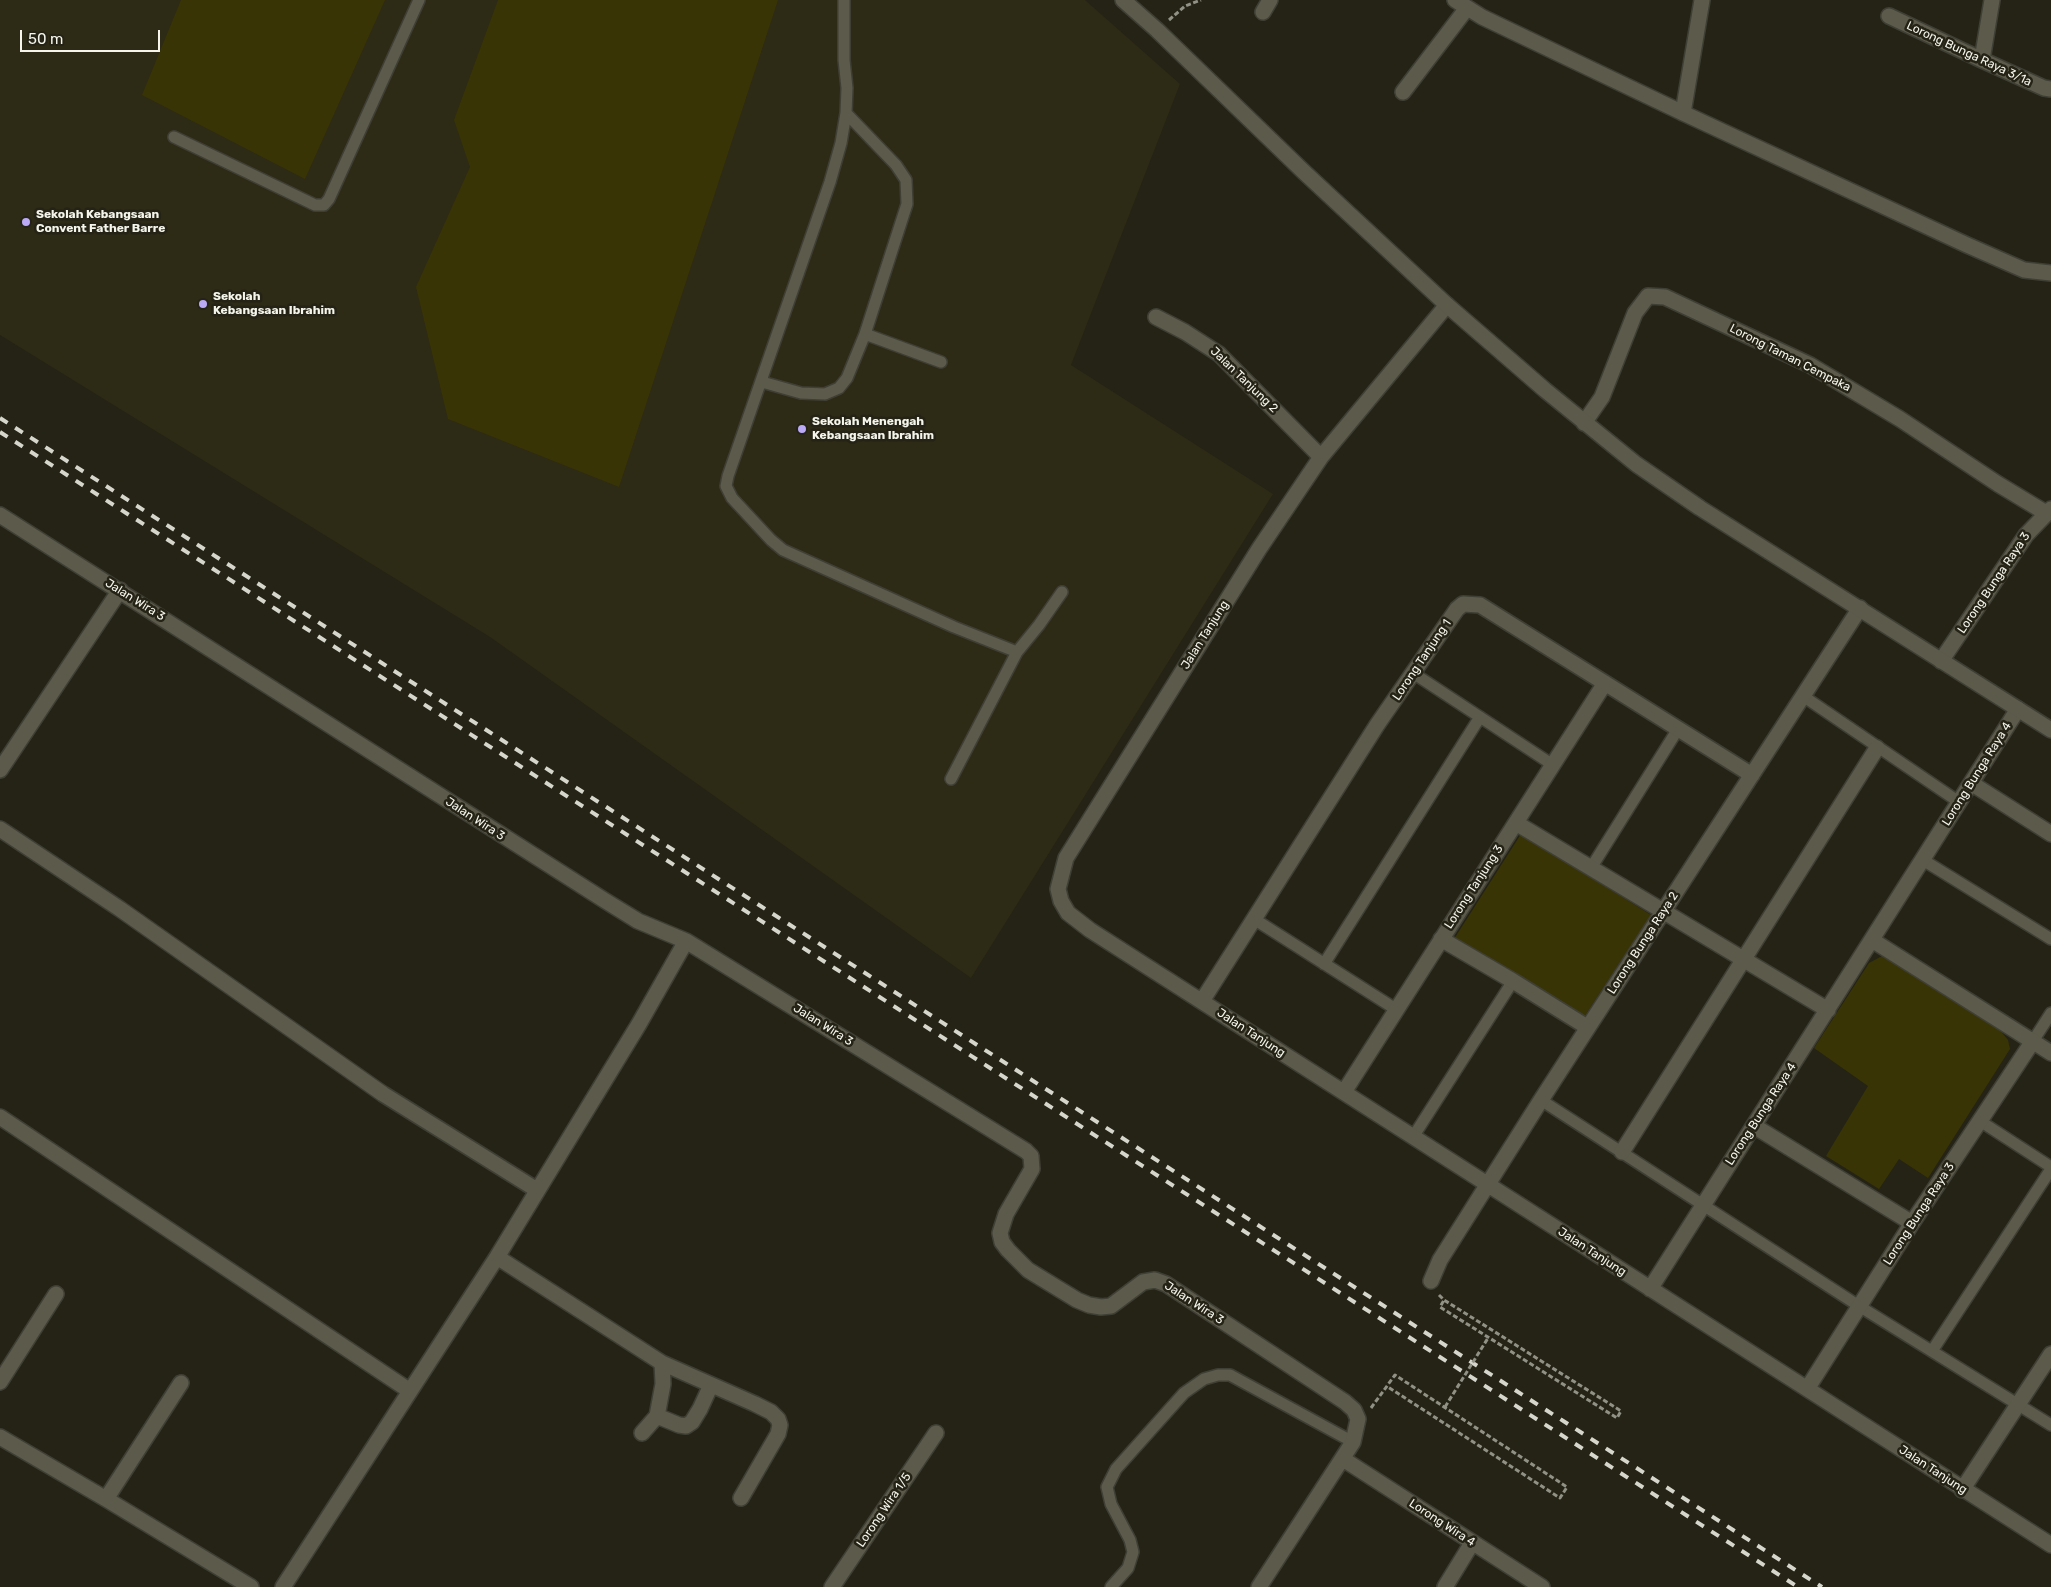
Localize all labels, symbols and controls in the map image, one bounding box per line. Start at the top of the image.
street label: Lorong Bunga Raya 3/1a [1904,19,2034,89]
scale bar [22,20,162,52]
text: 50 m [28,30,63,48]
place label: Sekolah Kebangsaan Convent Father Barre [36,208,165,236]
marker: Sekolah Kebangsaan Convent Father Barre [20,216,32,228]
place label: Sekolah Kebangsaan Ibrahim [213,290,335,318]
marker: Sekolah Kebangsaan Ibrahim [197,298,209,310]
street label: Lorong Taman Cempaka [1727,321,1853,395]
street label: Jalan Tanjung 2 [1207,344,1281,416]
place label: Sekolah Menengah Kebangsaan Ibrahim [812,415,934,443]
marker: Sekolah Menengah Kebangsaan Ibrahim [796,423,808,435]
street label: Lorong Bunga Raya 3 [1955,530,2033,636]
street label: Jalan Wira 3 [102,576,168,624]
street label: Jalan Tanjung [1178,598,1232,672]
street label: Lorong Tanjung 1 [1390,617,1454,703]
street label: Lorong Bunga Raya 4 [1939,720,2015,828]
street label: Jalan Wira 3 [443,795,507,843]
street label: Lorong Tanjung 3 [1442,842,1506,932]
street label: Lorong Bunga Raya 2 [1605,889,1681,997]
street label: Jalan Wira 3 [790,1001,856,1049]
street label: Jalan Tanjung [1214,1006,1288,1060]
street label: Lorong Bunga Raya 4 [1722,1060,1800,1168]
street label: Lorong Bunga Raya 3 [1881,1160,1957,1268]
street label: Jalan Tanjung [1555,1225,1629,1279]
street label: Jalan Wira 3 [1162,1279,1226,1327]
street label: Jalan Tanjung [1896,1443,1970,1497]
street label: Lorong Wira 1/5 [854,1470,914,1550]
street label: Lorong Wira 4 [1406,1496,1478,1550]

